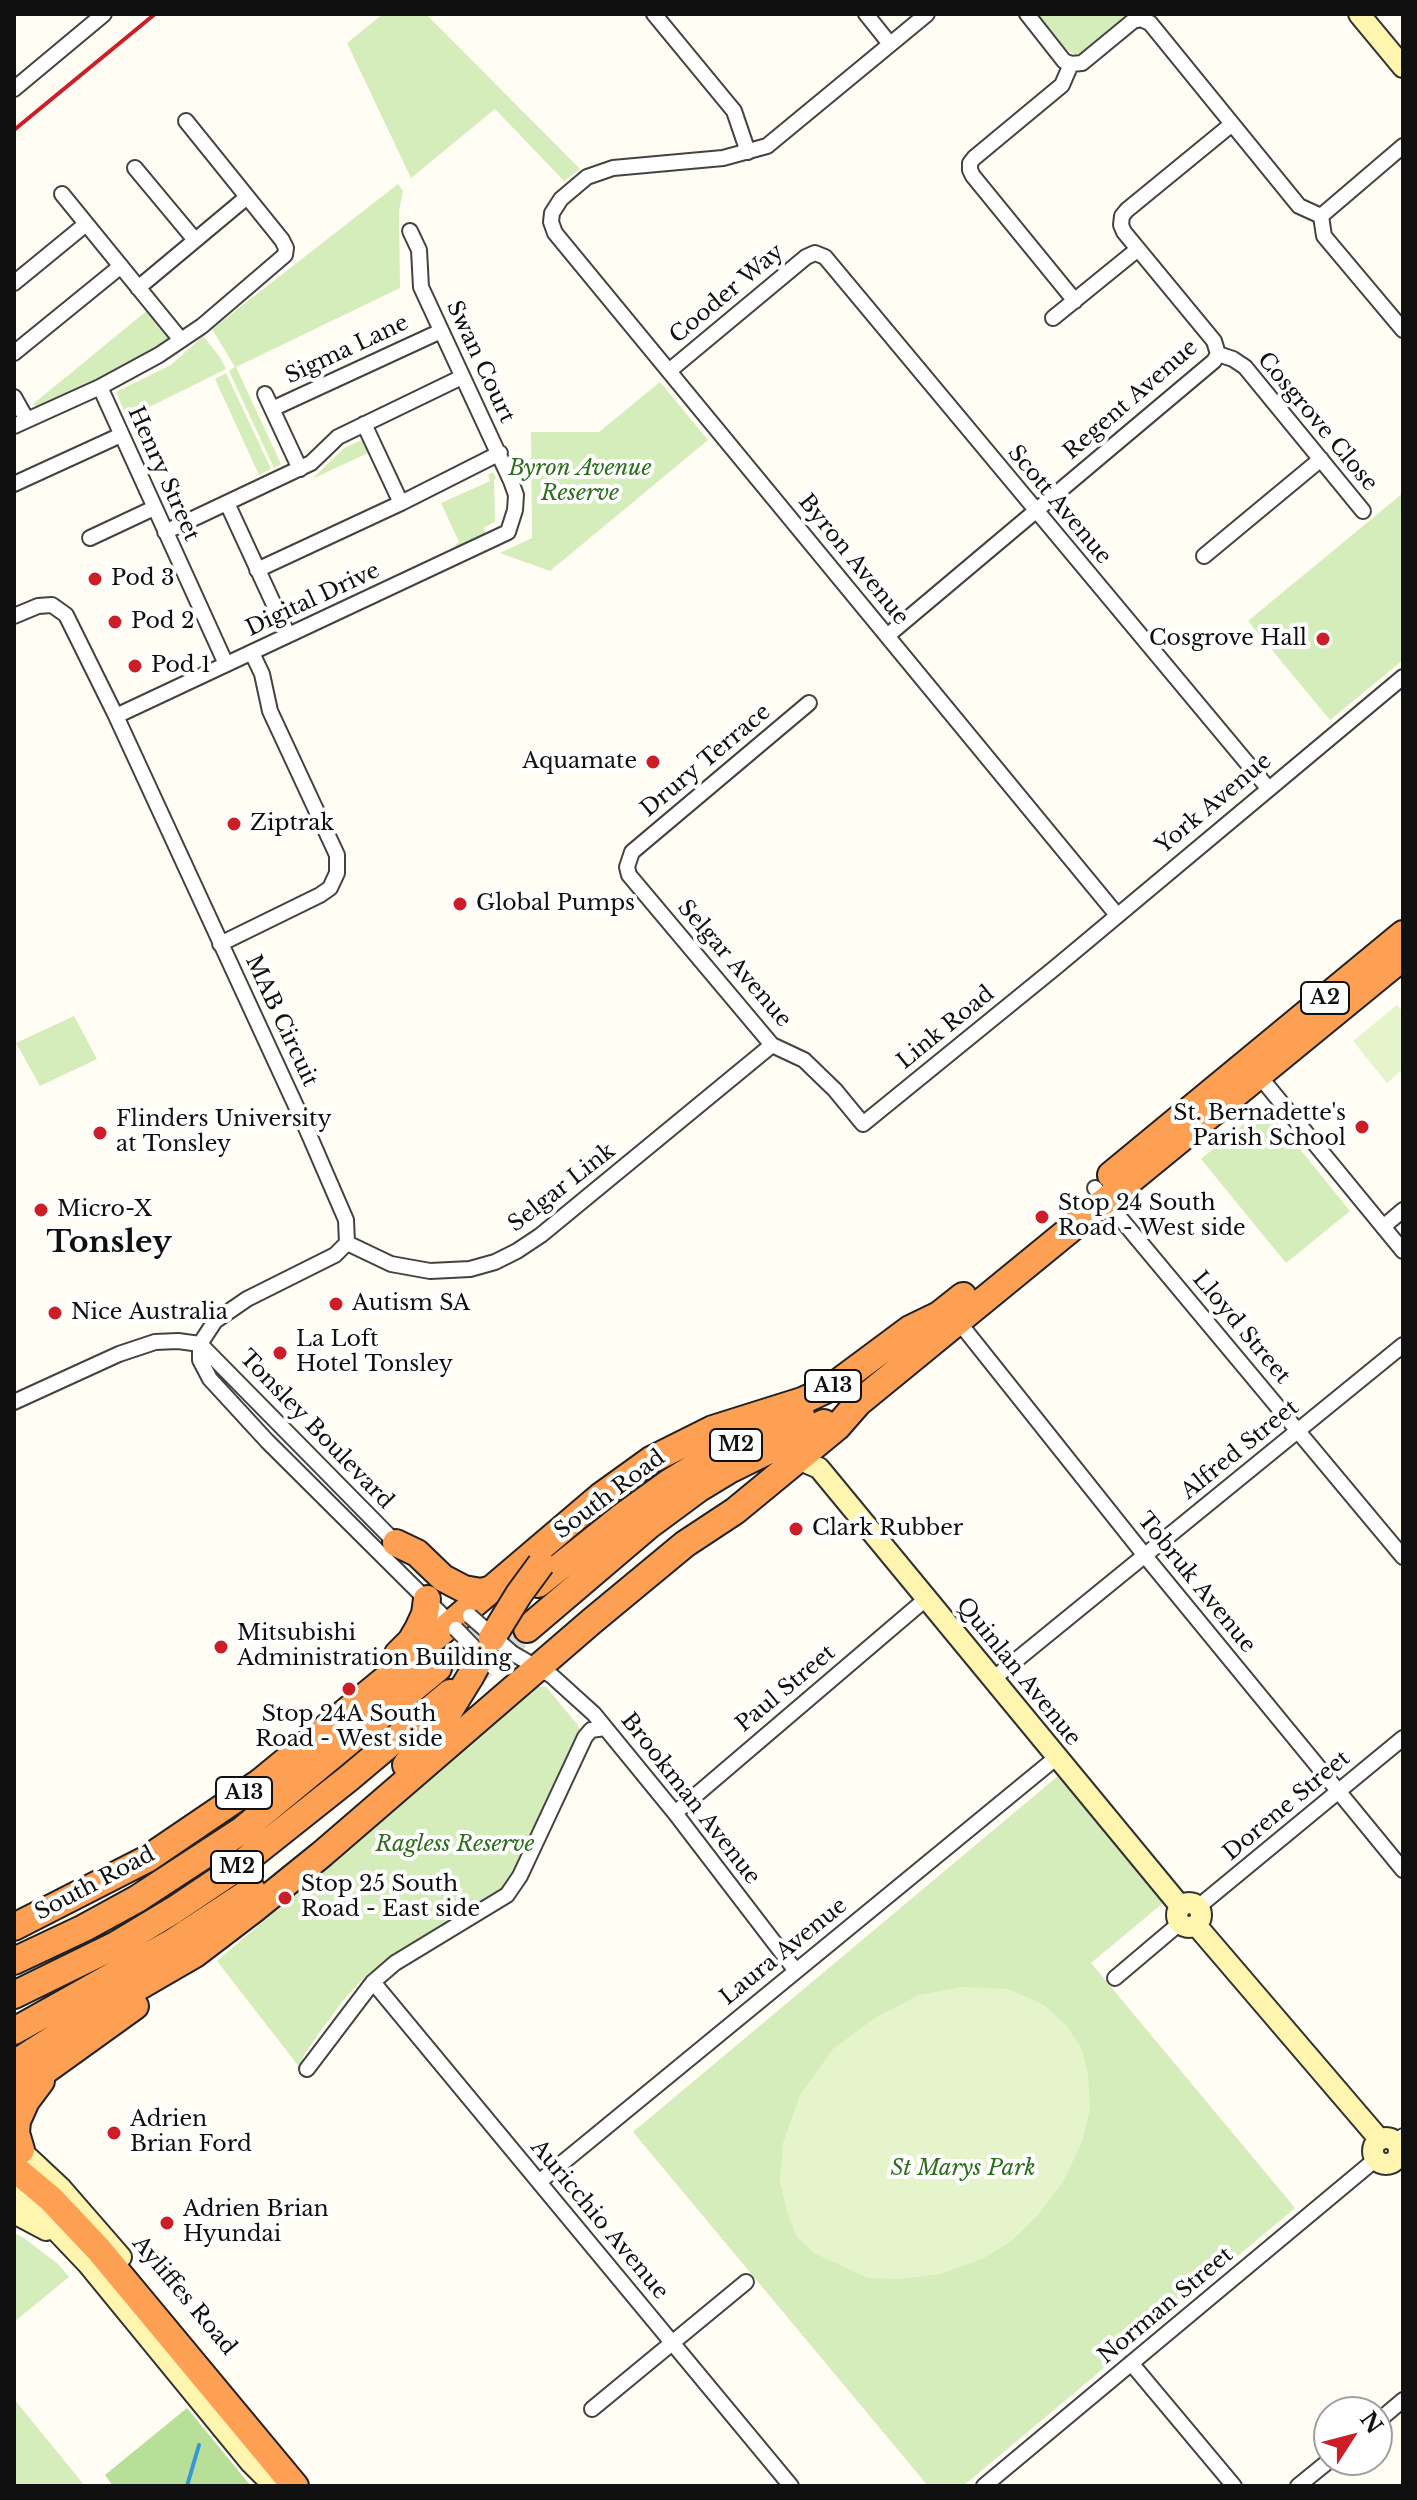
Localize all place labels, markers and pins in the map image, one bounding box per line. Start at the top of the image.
place label: Pod 3 [111,566,175,592]
marker: Pod 3 [86,570,104,588]
place label: Pod 2 [131,609,195,635]
marker: Pod 2 [106,613,124,631]
place label: Cosgrove Hall [1149,626,1307,652]
marker: Cosgrove Hall [1314,630,1332,648]
place label: Pod 1 [151,653,211,679]
marker: Pod 1 [126,657,144,675]
place label: Aquamate [522,749,637,775]
marker: Aquamate [644,753,662,771]
place label: Ziptrak [250,811,334,837]
marker: Ziptrak [225,815,243,833]
place label: Global Pumps [476,891,635,917]
marker: Global Pumps [451,895,469,913]
place label: St. Bernadette's Parish School [1173,1101,1346,1152]
place label: Flinders University at Tonsley [116,1107,331,1158]
marker: St. Bernadette's Parish School [1353,1118,1371,1136]
marker: Flinders University at Tonsley [91,1124,109,1142]
place label: Stop 24 South Road - West side [1058,1191,1246,1242]
place label: Micro-X [57,1197,152,1223]
marker: Micro-X [32,1201,50,1219]
marker: Stop 24 South Road - West side [1033,1208,1051,1226]
place label: Autism SA [352,1291,470,1317]
marker: Autism SA [327,1295,345,1313]
place label: Nice Australia [71,1300,228,1326]
marker: Nice Australia [46,1304,64,1322]
place label: La Loft Hotel Tonsley [296,1327,453,1378]
marker: La Loft Hotel Tonsley [271,1344,289,1362]
place label: Clark Rubber [812,1516,963,1542]
marker: Clark Rubber [787,1520,805,1538]
place label: Mitsubishi Administration Building [237,1621,512,1672]
marker: Mitsubishi Administration Building [212,1638,230,1656]
marker: Stop 24A South Road - West side [340,1680,358,1698]
place label: Stop 24A South Road - West side [255,1702,443,1754]
place label: Stop 25 South Road - East side [301,1872,480,1924]
marker: Stop 25 South Road - East side [276,1889,294,1907]
place label: Adrien Brian Ford [130,2107,252,2158]
marker: Adrien Brian Ford [105,2124,123,2142]
place label: Adrien Brian Hyundai [183,2197,329,2248]
marker: Adrien Brian Hyundai [158,2214,176,2232]

